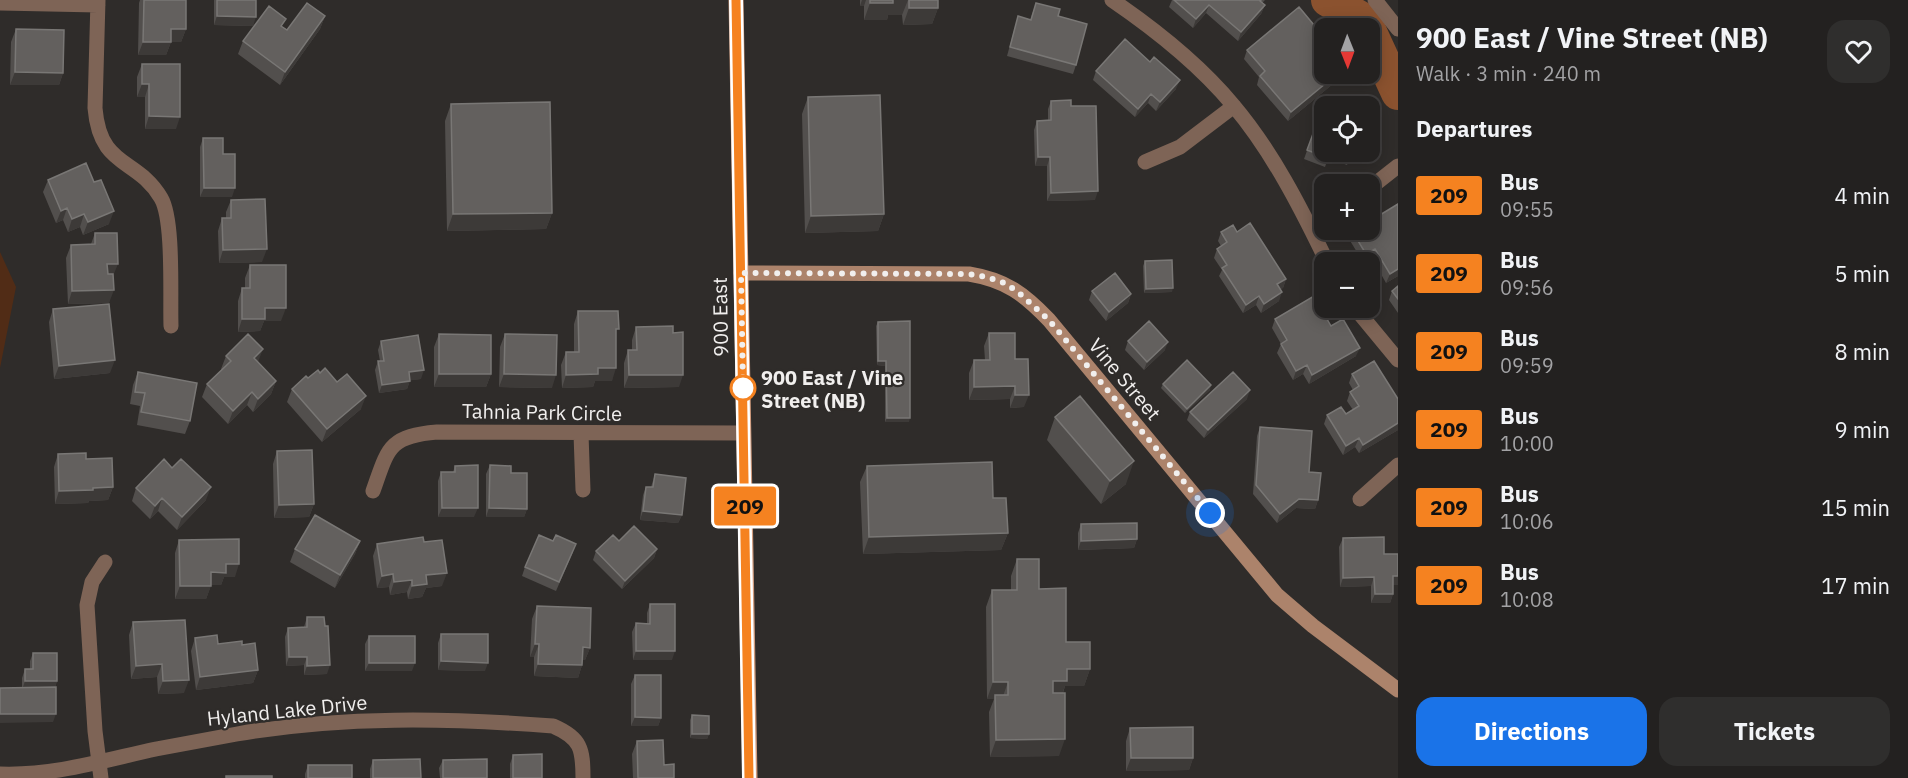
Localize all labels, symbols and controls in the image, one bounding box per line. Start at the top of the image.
north arrow [1314,18,1380,84]
map controls [1314,18,1380,318]
text: 900 East / Vine Street (NB) [1416,19,1768,56]
button: heart [1827,20,1890,83]
text: Walk · 3 min · 240 m [1416,60,1601,87]
button: locate [1314,96,1380,162]
text: Departures [1416,114,1532,143]
text: Bus [1500,167,1539,196]
button: + [1314,174,1380,240]
text: 209 [1430,181,1468,209]
text: 4 min [1834,181,1890,210]
text: 09:55 [1500,196,1554,223]
text: Bus [1500,245,1539,274]
button: − [1314,252,1380,318]
text: 209 [1430,259,1468,287]
text: 5 min [1834,259,1890,288]
text: 09:56 [1500,274,1554,301]
street label: 900 East [706,277,734,357]
text: Bus [1500,323,1539,352]
street label: Vine Street [1083,332,1167,426]
text: 209 [1430,337,1468,365]
text: 8 min [1834,337,1890,366]
text: 09:59 [1500,352,1554,379]
place label: 900 East / Vine Street (NB) [761,364,903,414]
marker: 900 East / Vine Street (NB) [730,375,756,401]
street label: Tahnia Park Circle [462,397,622,427]
text: Bus [1500,401,1539,430]
text: 209 [1430,415,1468,443]
text: 9 min [1834,415,1890,444]
text: 10:00 [1500,430,1554,457]
text: Bus [1500,479,1539,508]
line badge: 209 [710,486,780,526]
text: 209 [726,492,764,520]
text: 209 [1430,493,1468,521]
text: 15 min [1821,493,1890,522]
your location [1195,498,1225,528]
text: 10:06 [1500,508,1554,535]
text: Bus [1500,557,1539,586]
text: 209 [1430,571,1468,599]
text: 17 min [1821,571,1890,600]
text: 10:08 [1500,586,1554,613]
street label: Hyland Lake Drive [206,688,368,732]
button: Directions [1416,697,1647,766]
button: Tickets [1659,697,1890,766]

